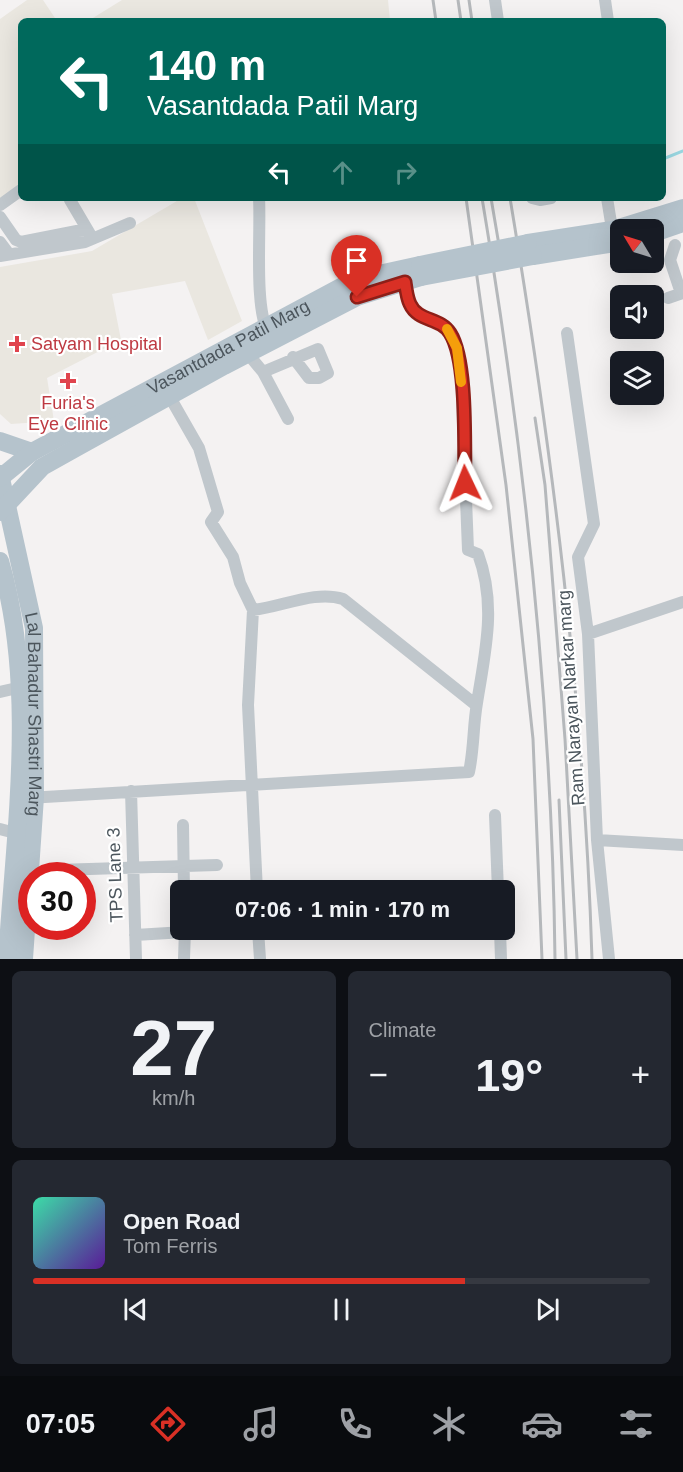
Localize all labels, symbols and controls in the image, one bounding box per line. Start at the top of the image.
icon: left [48,42,126,120]
text: 140 m [147,42,266,89]
text: Vasantdada Patil Marg [147,91,418,121]
icon: left [263,156,296,189]
icon: ahead [326,156,359,189]
icon: right [389,156,422,189]
north arrow [610,219,664,273]
map controls [610,219,664,405]
pin [331,235,382,297]
icon: arrive [340,244,373,277]
button: sound [610,285,664,339]
street label: Vasantdada Patil Marg [144,296,313,398]
place label: Satyam Hospital [31,334,162,354]
marker: Satyam Hospital [8,335,26,353]
button: layers [610,351,664,405]
marker: Furia's Eye Clinic [59,372,77,390]
place label: Furia's Eye Clinic [28,393,108,434]
position arrow [433,451,497,515]
street label: Ram Narayan Narkar marg [553,590,589,806]
street label: Lal Bahadur Shastri Marg [21,610,45,817]
street label: TPS Lane 3 [103,827,127,923]
speed limit sign: 30 [18,862,96,940]
text: 07:06 · 1 min · 170 m [235,897,450,922]
text: 27 [130,1004,217,1092]
text: Climate [369,1019,436,1041]
text: 19° [475,1050,543,1101]
text: − [369,1056,388,1093]
text: + [631,1056,650,1093]
text: km/h [152,1087,195,1109]
text: Open Road [123,1209,240,1234]
text: Tom Ferris [123,1235,217,1257]
icon: previous [119,1293,152,1326]
icon: pause [325,1293,358,1326]
icon: next [531,1293,564,1326]
icon: directions [147,1403,189,1445]
icon: music [240,1403,282,1445]
icon: phone [334,1403,376,1445]
icon: climate [428,1403,470,1445]
icon: car [521,1403,563,1445]
icon: filters [615,1403,657,1445]
text: 07:05 [26,1409,95,1439]

